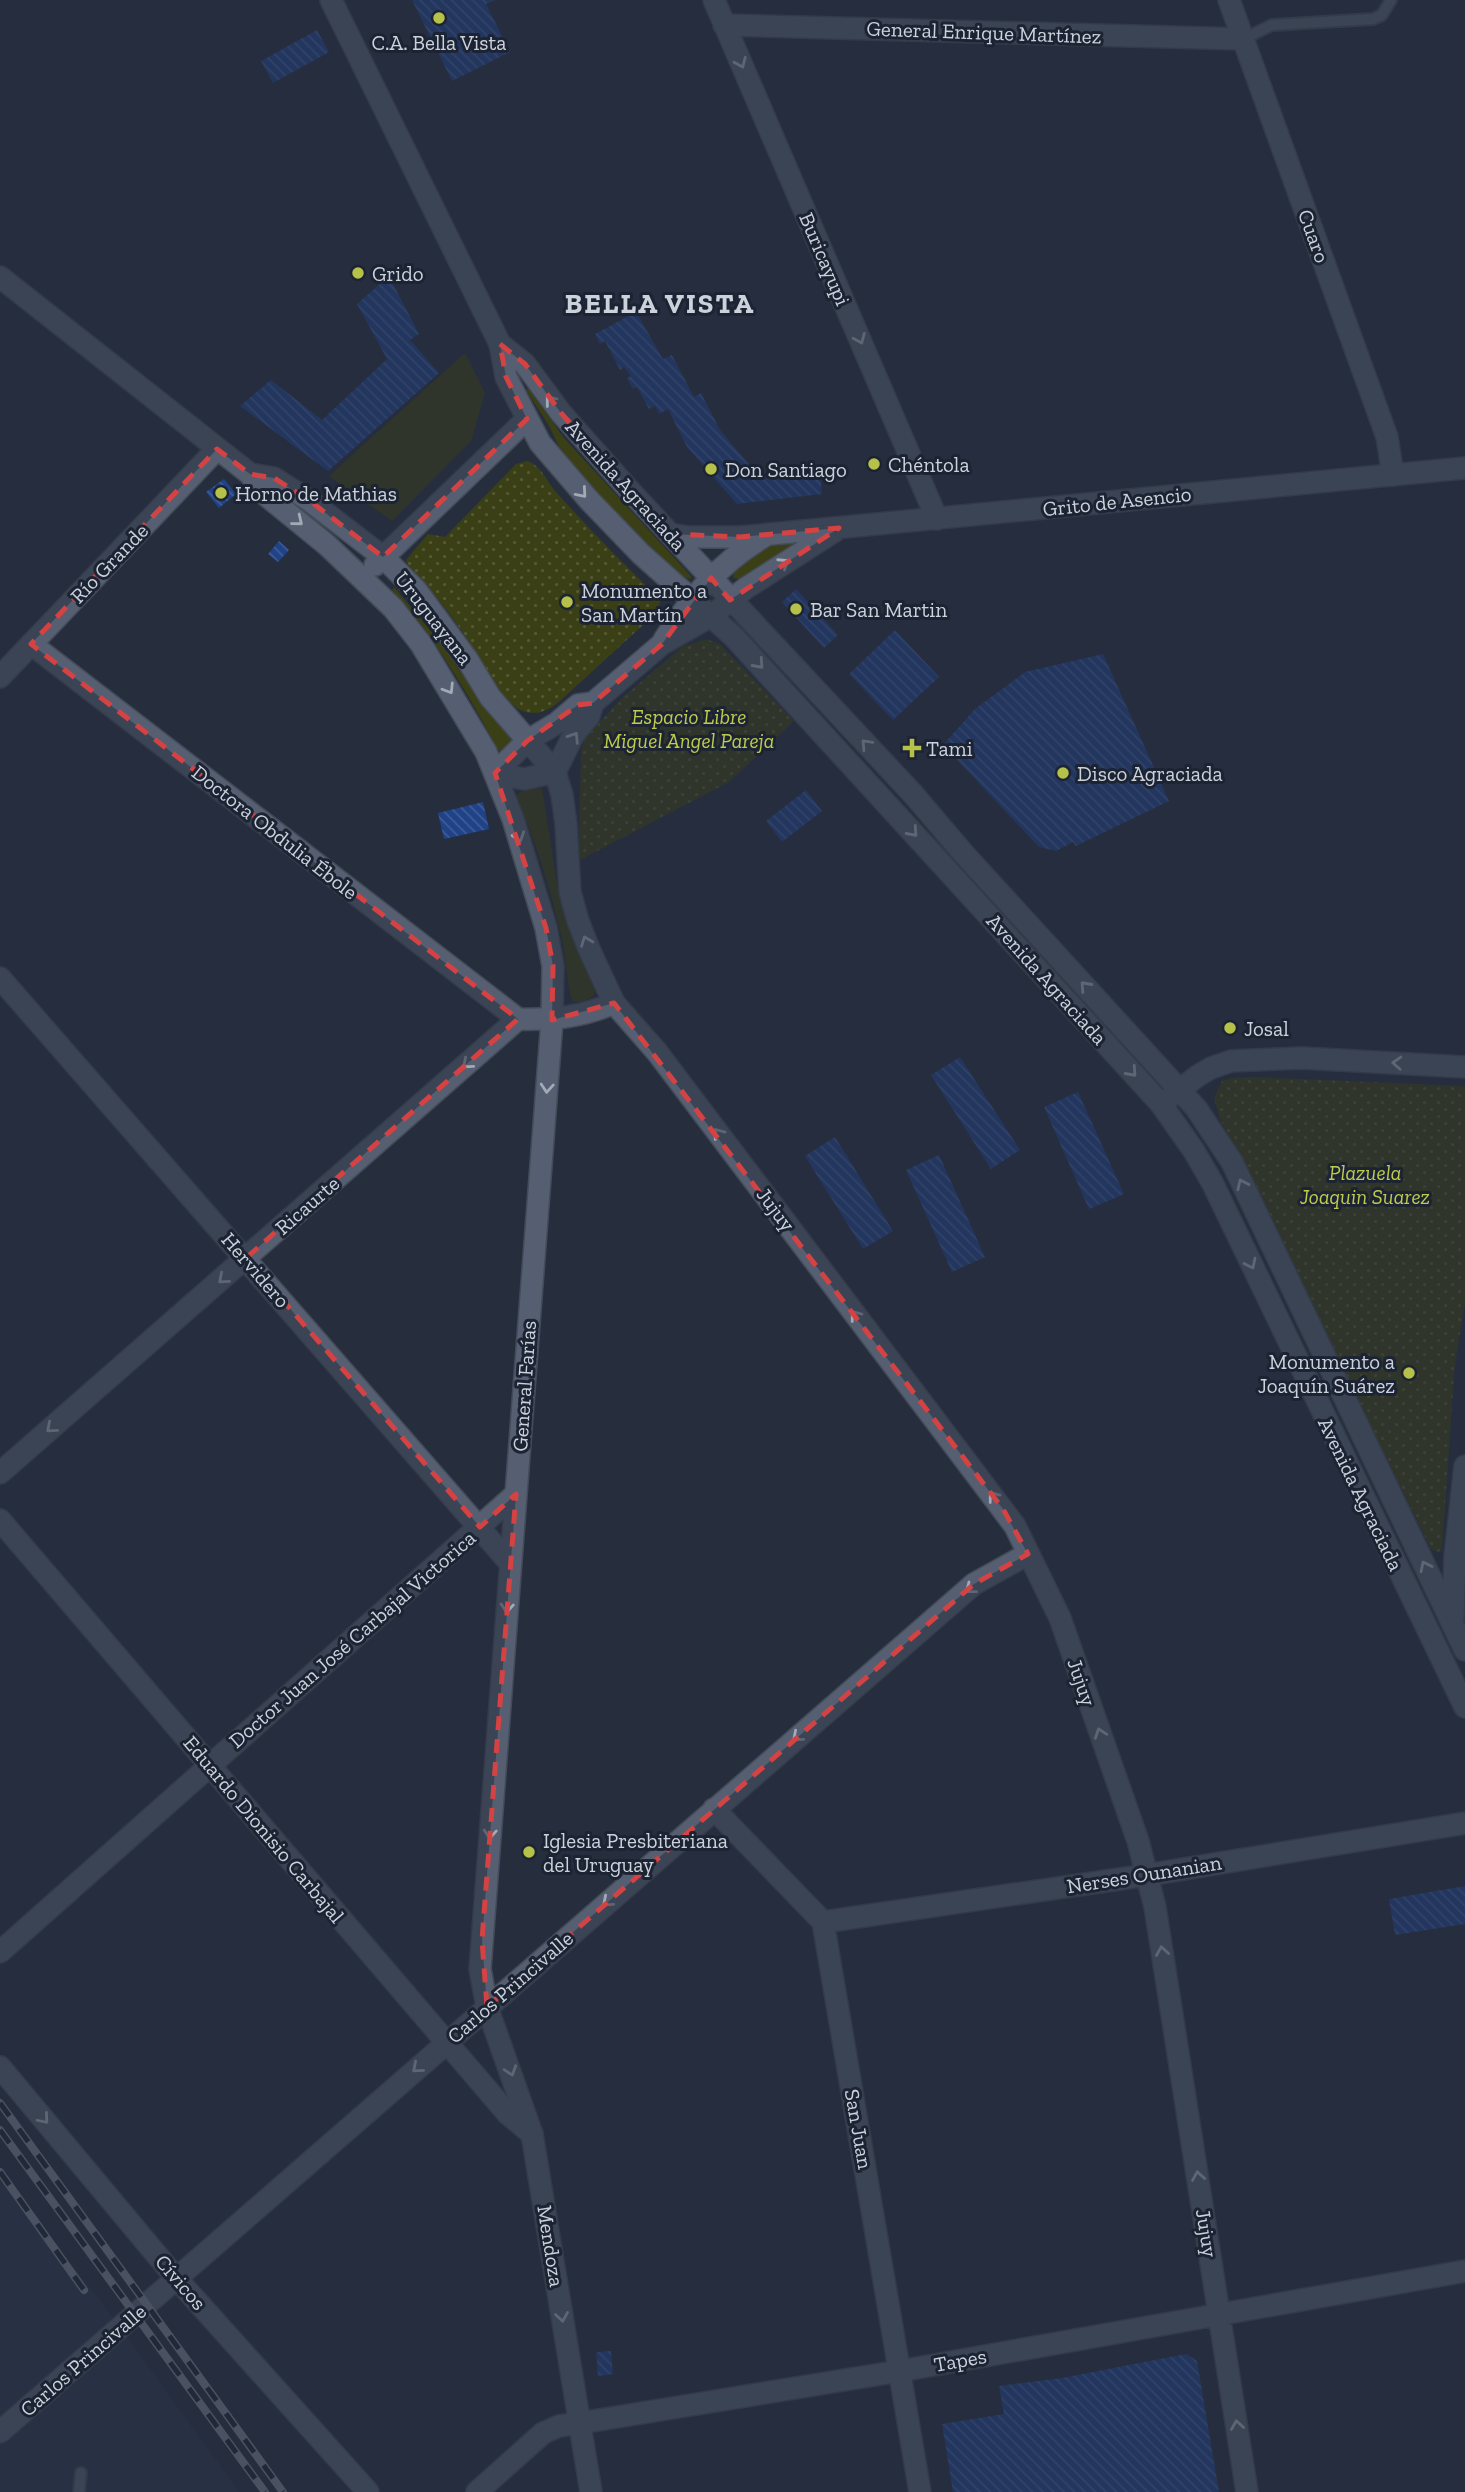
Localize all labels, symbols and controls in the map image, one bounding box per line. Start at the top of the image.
marker: C.A. Bella Vista [431,10,447,26]
street label: General Enrique Martínez [866,15,1102,49]
place label: C.A. Bella Vista [372,30,506,55]
one-way arrow [733,55,747,68]
street label: Cuaro [1293,206,1335,266]
street label: Buricayupi [794,209,856,309]
place label: Grido [372,261,424,286]
marker: Grido [350,265,366,281]
district label: BELLA VISTA [565,287,755,320]
one-way arrow [851,333,865,345]
one-way arrow [546,395,559,407]
street label: Avenida Agraciada [561,414,691,556]
place label: Chéntola [888,452,970,477]
marker: Chéntola [866,456,882,472]
place label: Don Santiago [725,457,847,482]
marker: Don Santiago [703,461,719,477]
place label: Horno de Mathias [235,481,397,506]
street label: Grito de Asencio [1042,481,1192,521]
marker: Horno de Mathias [213,485,229,501]
one-way arrow [574,485,587,498]
one-way arrow [290,513,302,526]
street label: Río Grande [65,518,153,608]
one-way arrow [776,558,789,571]
street label: Uruguayana [390,566,478,670]
place label: Monumento a San Martín [581,578,707,627]
marker: Monumento a San Martín [559,594,575,610]
place label: Bar San Martin [810,597,947,622]
marker: Bar San Martin [788,601,804,617]
one-way arrow [751,656,763,669]
one-way arrow [441,682,454,695]
park label: Espacio Libre Miguel Angel Pareja [604,704,774,753]
one-way arrow [566,732,578,745]
place label: Tami [926,736,973,761]
one-way arrow [862,739,875,752]
marker: Tami [904,740,920,756]
street label: Doctora Obdulia Ébole [187,760,363,905]
place label: Disco Agraciada [1077,761,1223,786]
marker: Disco Agraciada [1055,765,1071,781]
one-way arrow [904,824,917,837]
one-way arrow [510,831,525,843]
street label: Avenida Agraciada [982,908,1112,1050]
one-way arrow [580,935,594,947]
one-way arrow [1080,981,1093,994]
place label: Josal [1244,1016,1289,1041]
marker: Josal [1222,1020,1238,1036]
one-way arrow [462,1056,475,1068]
one-way arrow [1391,1056,1402,1071]
one-way arrow [1124,1064,1137,1077]
one-way arrow [540,1082,555,1093]
one-way arrow [714,1128,727,1141]
park label: Plazuela Joaquin Suarez [1299,1160,1430,1209]
street label: Ricaurte [270,1170,344,1240]
one-way arrow [1236,1179,1250,1191]
street label: Jujuy [751,1182,801,1237]
street label: Hervidero [217,1227,295,1313]
one-way arrow [1243,1257,1257,1269]
one-way arrow [218,1271,231,1283]
one-way arrow [851,1310,864,1322]
street label: General Farías [507,1320,541,1452]
place label: Monumento a Joaquín Suárez [1258,1349,1395,1398]
marker: Monumento a Joaquín Suárez [1401,1365,1417,1381]
street label: Avenida Agraciada [1313,1413,1409,1575]
one-way arrow [46,1420,59,1432]
one-way arrow [988,1491,1001,1504]
street label: Doctor Juan José Carbajal Victorica [224,1525,481,1754]
one-way arrow [1420,1561,1434,1573]
one-way arrow [965,1580,977,1593]
one-way arrow [500,1602,515,1613]
street label: Jujuy [1061,1655,1102,1710]
one-way arrow [1094,1727,1108,1739]
one-way arrow [793,1729,806,1741]
street label: Eduardo Dionisio Carbajal [178,1730,350,1929]
place label: Iglesia Presbiteriana del Uruguay [543,1828,728,1877]
one-way arrow [482,1829,497,1840]
marker: Iglesia Presbiteriana del Uruguay [521,1844,537,1860]
street label: Nerses Ounanian [1065,1849,1223,1899]
one-way arrow [602,1894,615,1906]
street label: Carlos Princivalle [442,1925,578,2048]
one-way arrow [1155,1945,1170,1957]
one-way arrow [412,2060,425,2072]
one-way arrow [503,2064,517,2076]
street label: San Juan [840,2087,878,2171]
one-way arrow [36,2111,48,2124]
one-way arrow [1191,2170,1206,2181]
street label: Mendoza [532,2203,570,2289]
street label: Jujuy [1190,2207,1223,2259]
street label: Cívicos [150,2249,212,2315]
street label: Carlos Princivalle [15,2298,151,2421]
one-way arrow [554,2311,569,2323]
street label: Tapes [932,2343,988,2377]
one-way arrow [1229,2419,1244,2430]

